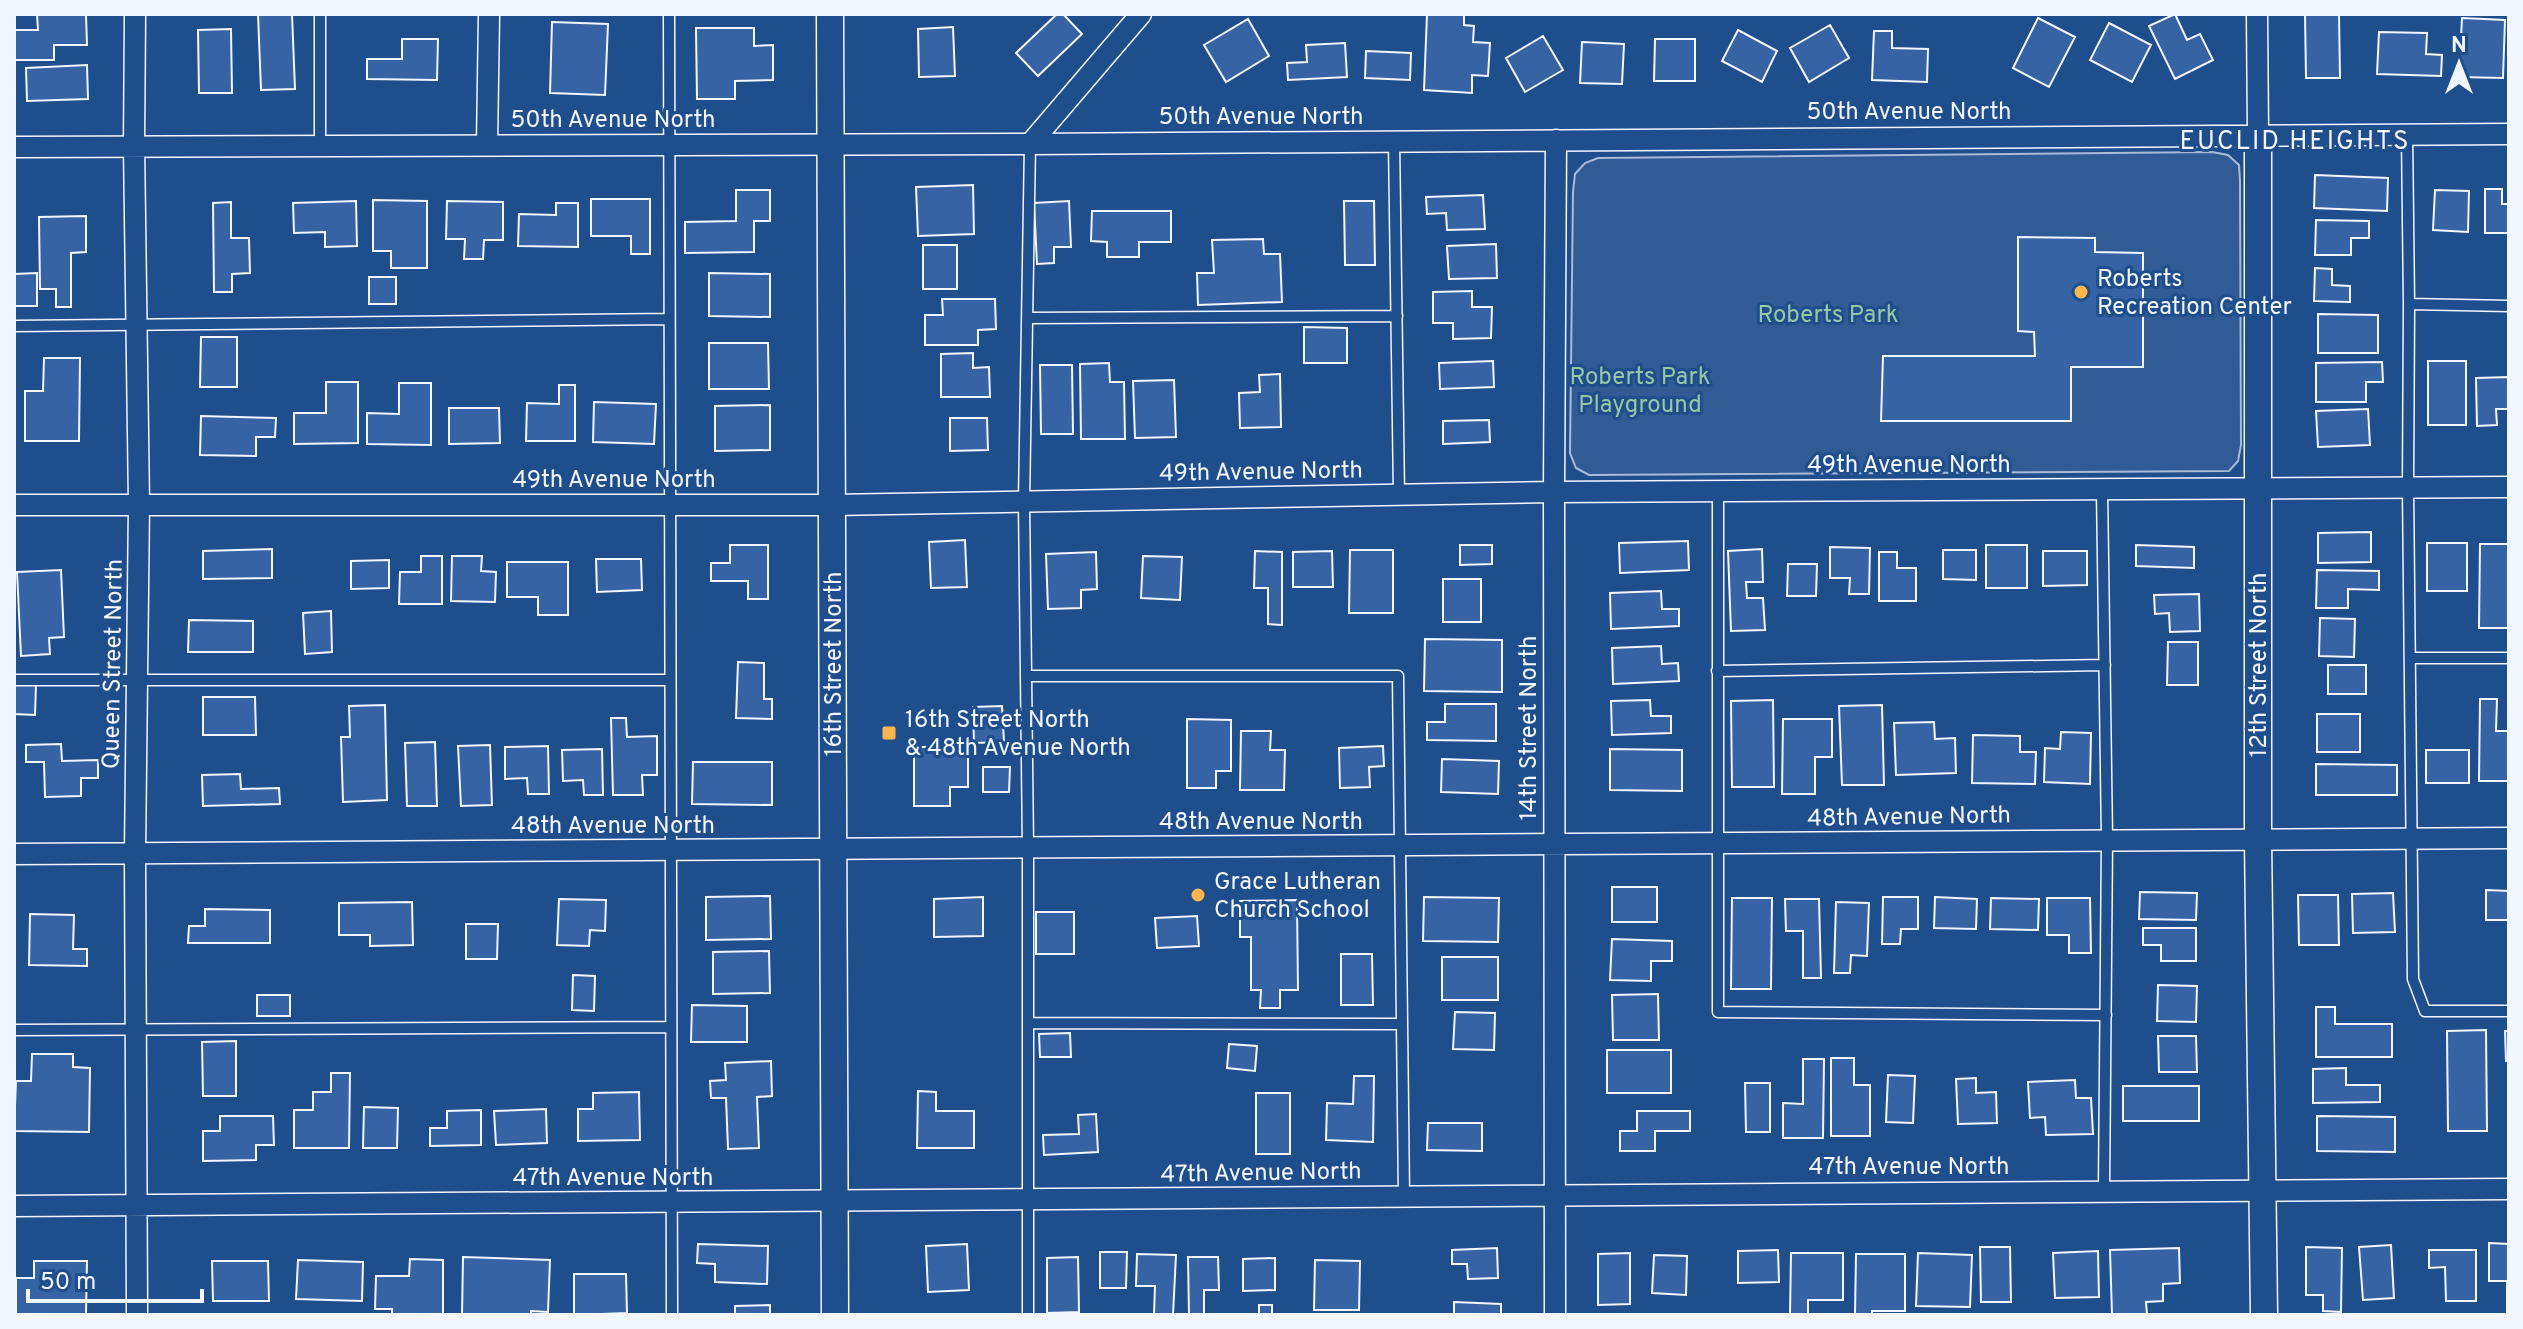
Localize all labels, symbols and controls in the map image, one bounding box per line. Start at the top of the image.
north arrow [2419,24,2499,104]
text: N [2451,33,2467,60]
street label: 50th Avenue North [1806,98,2012,128]
street label: 50th Avenue North [1158,103,1364,133]
street label: 50th Avenue North [510,106,716,136]
district label: EUCLID HEIGHTS [2179,126,2411,159]
place label: Roberts Recreation Center [2097,265,2292,323]
marker: Roberts Recreation Center [2072,283,2090,301]
park label: Roberts Park [1758,301,1898,331]
park label: Roberts Park Playground [1570,363,1710,421]
street label: 49th Avenue North [1807,451,2011,481]
street label: 49th Avenue North [1159,456,1363,490]
street label: 49th Avenue North [512,466,716,496]
street label: Queen Street North [97,559,131,769]
street label: 16th Street North [820,572,850,756]
street label: 12th Street North [2245,572,2275,758]
street label: 14th Street North [1515,636,1545,820]
place label: 16th Street North & 48th Avenue North [905,706,1131,764]
marker: 16th Street North & 48th Avenue North [880,724,898,742]
street label: 48th Avenue North [1807,801,2011,835]
street label: 48th Avenue North [1159,808,1363,838]
street label: 48th Avenue North [511,812,715,842]
place label: Grace Lutheran Church School [1214,868,1381,926]
marker: Grace Lutheran Church School [1189,886,1207,904]
street label: 47th Avenue North [1808,1153,2010,1183]
street label: 47th Avenue North [1160,1157,1362,1191]
street label: 47th Avenue North [512,1164,714,1194]
scale bar [28,1253,202,1303]
text: 50 m [40,1268,96,1298]

